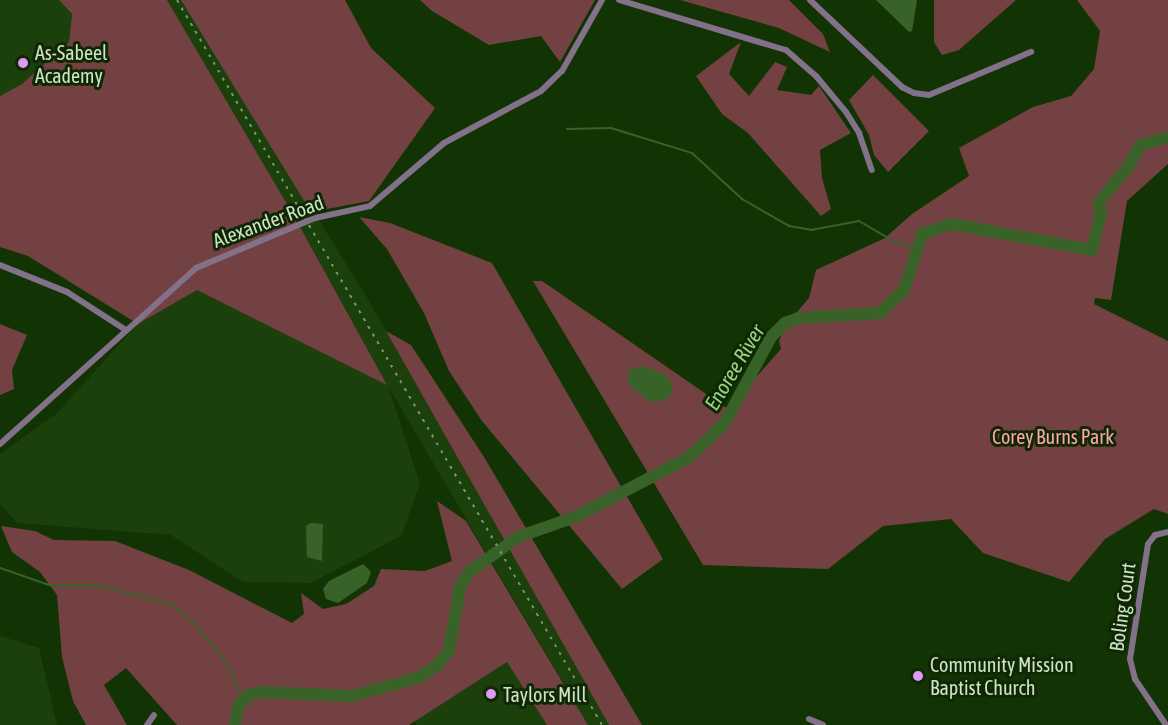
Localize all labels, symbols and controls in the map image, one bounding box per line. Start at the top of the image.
place label: As-Sabeel Academy [35,40,107,87]
marker: As-Sabeel Academy [16,56,30,70]
street label: Alexander Road [209,190,327,252]
water label: Enoree River [699,320,769,414]
park label: Corey Burns Park [992,424,1114,448]
street label: Boling Court [1104,561,1140,653]
place label: Community Mission Baptist Church [930,652,1074,699]
marker: Community Mission Baptist Church [911,669,925,683]
place label: Taylors Mill [503,682,587,706]
marker: Taylors Mill [484,687,498,701]

